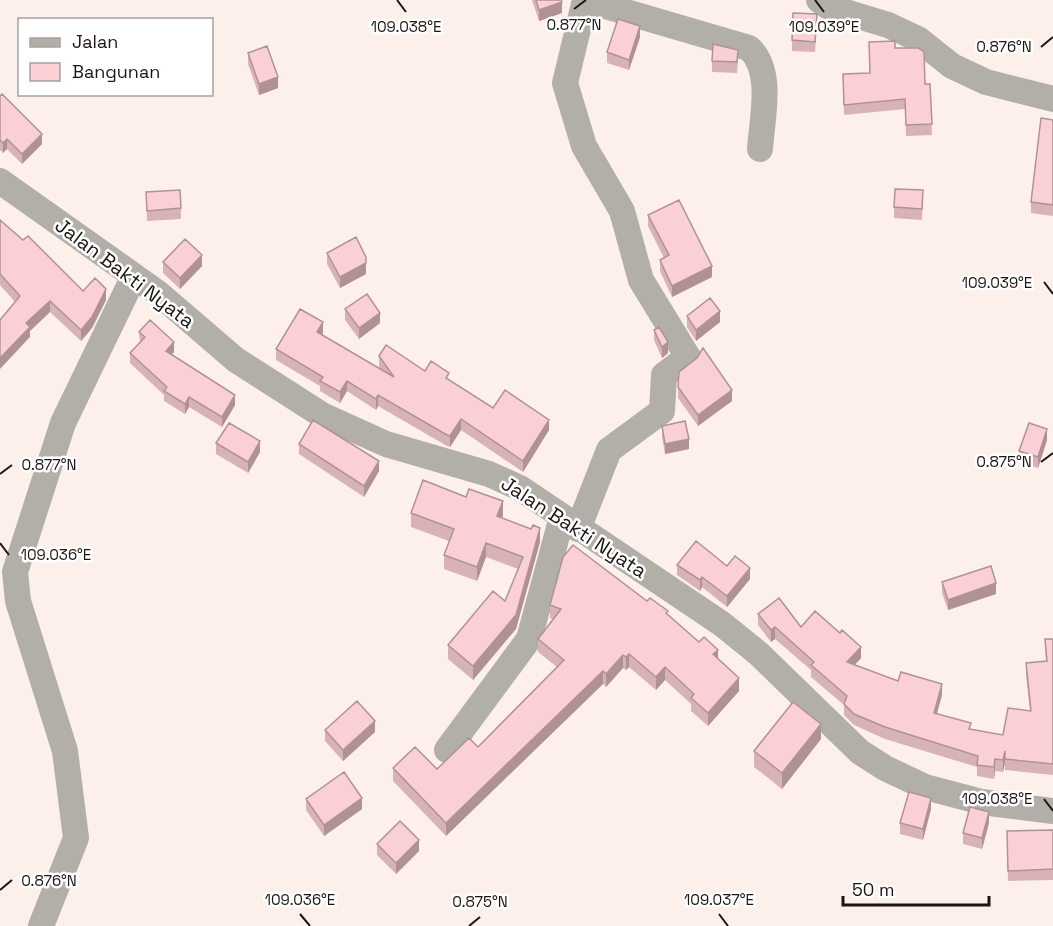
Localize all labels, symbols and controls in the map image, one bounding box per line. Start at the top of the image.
text: 0.877°N [547,15,601,34]
text: 109.038°E [371,17,441,36]
text: 109.039°E [789,17,859,36]
legend [18,18,213,96]
text: Jalan [72,30,118,53]
text: 0.876°N [976,37,1032,56]
text: Bangunan [72,60,160,83]
street label: Jalan Bakti Nyata [50,212,200,334]
text: 109.039°E [962,273,1032,292]
text: 0.875°N [976,452,1032,471]
text: 0.877°N [22,455,76,474]
street label: Jalan Bakti Nyata [496,470,652,584]
text: 109.036°E [21,545,91,564]
text: 109.038°E [962,789,1032,808]
scale bar [843,869,988,907]
text: 0.876°N [21,871,77,890]
text: 50 m [852,878,894,901]
text: 109.036°E [265,890,335,909]
text: 109.037°E [684,890,754,909]
text: 0.875°N [452,892,508,911]

